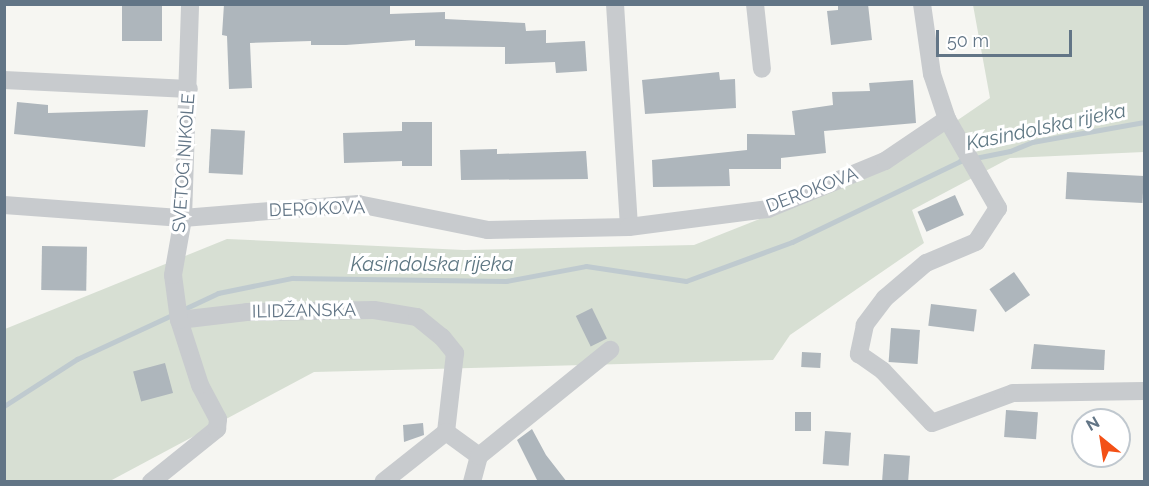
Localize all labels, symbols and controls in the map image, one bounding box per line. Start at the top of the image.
scale bar [939,18,1076,56]
text: 50 m [947,30,989,51]
street label: SVETOG NIKOLE [168,93,200,233]
water label: Kasindolska rijeka [964,98,1128,156]
street label: DEROKOVA [763,163,861,217]
street label: DEROKOVA [268,197,366,221]
water label: Kasindolska rijeka [351,252,513,276]
street label: ILIDŽANSKA [252,299,356,323]
north arrow [1071,408,1131,468]
text: N [1083,412,1103,435]

